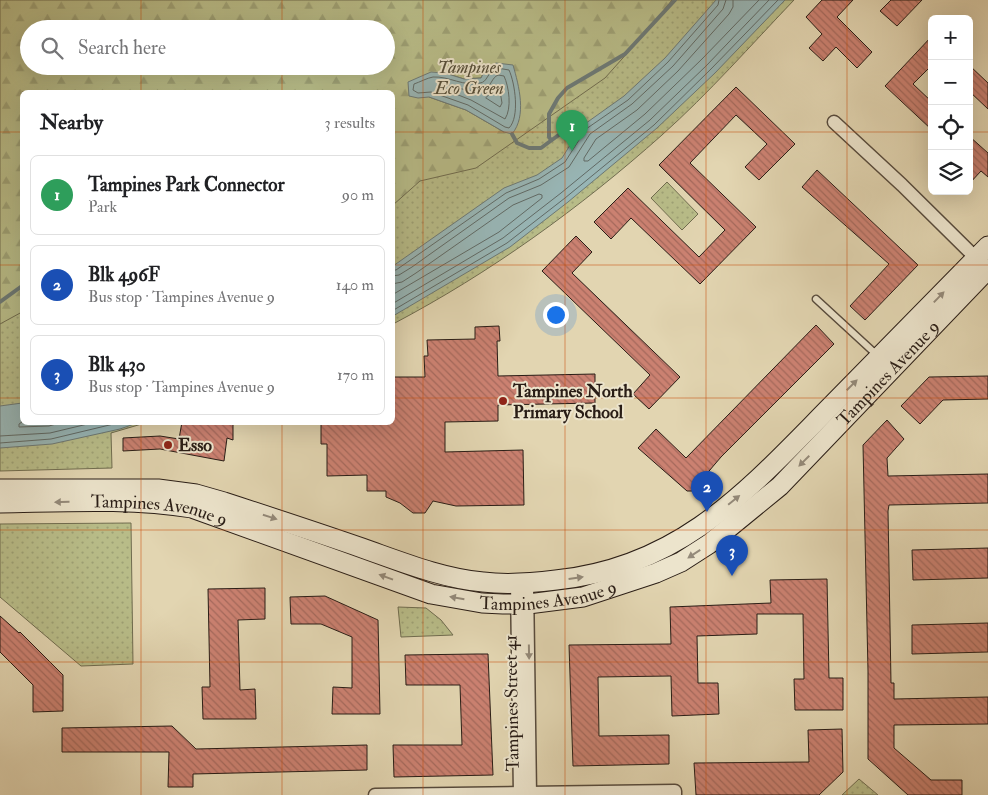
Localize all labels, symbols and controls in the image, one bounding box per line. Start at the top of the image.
map controls [928,15,973,195]
button: + [928,15,973,60]
search box [20,20,395,75]
icon: search [38,34,66,62]
text: Search here [78,36,166,60]
park label: Tampines Eco Green [433,56,504,100]
button: − [928,60,973,105]
button: locate [928,105,973,150]
text: Nearby [40,109,103,136]
pin: 1 [556,110,588,151]
text: 3 results [324,113,375,133]
button: layers [928,150,973,195]
text: Tampines Park Connector [88,173,284,197]
text: 1 [54,185,60,205]
text: 90 m [342,185,374,205]
text: Park [88,197,117,217]
text: Blk 496F [88,263,160,287]
text: 2 [53,275,61,295]
text: 140 m [336,275,374,295]
text: Bus stop · Tampines Avenue 9 [88,287,275,307]
one-way arrow [933,291,945,303]
your location [543,302,569,328]
street label: Tampines Avenue 9 [832,315,944,431]
text: Blk 430 [88,353,146,377]
text: 3 [54,365,60,385]
text: 170 m [337,365,374,385]
text: Bus stop · Tampines Avenue 9 [88,377,275,397]
one-way arrow [846,379,858,391]
place label: Tampines North Primary School [512,380,633,424]
marker: Tampines North Primary School [497,395,509,407]
place label: Esso [178,434,212,457]
marker: Esso [162,439,174,451]
one-way arrow [798,455,810,467]
pin: 2 [691,471,723,512]
street label: Tampines Avenue 9 [91,490,231,531]
one-way arrow [728,494,741,505]
one-way arrow [54,498,70,506]
one-way arrow [263,514,278,522]
pin: 3 [716,535,748,576]
one-way arrow [687,549,701,559]
one-way arrow [378,573,393,580]
one-way arrow [568,574,584,582]
street label: Tampines Avenue 9 [479,575,620,616]
one-way arrow [449,594,465,602]
street label: Tampines Street 41 [499,635,525,771]
one-way arrow [525,645,533,661]

